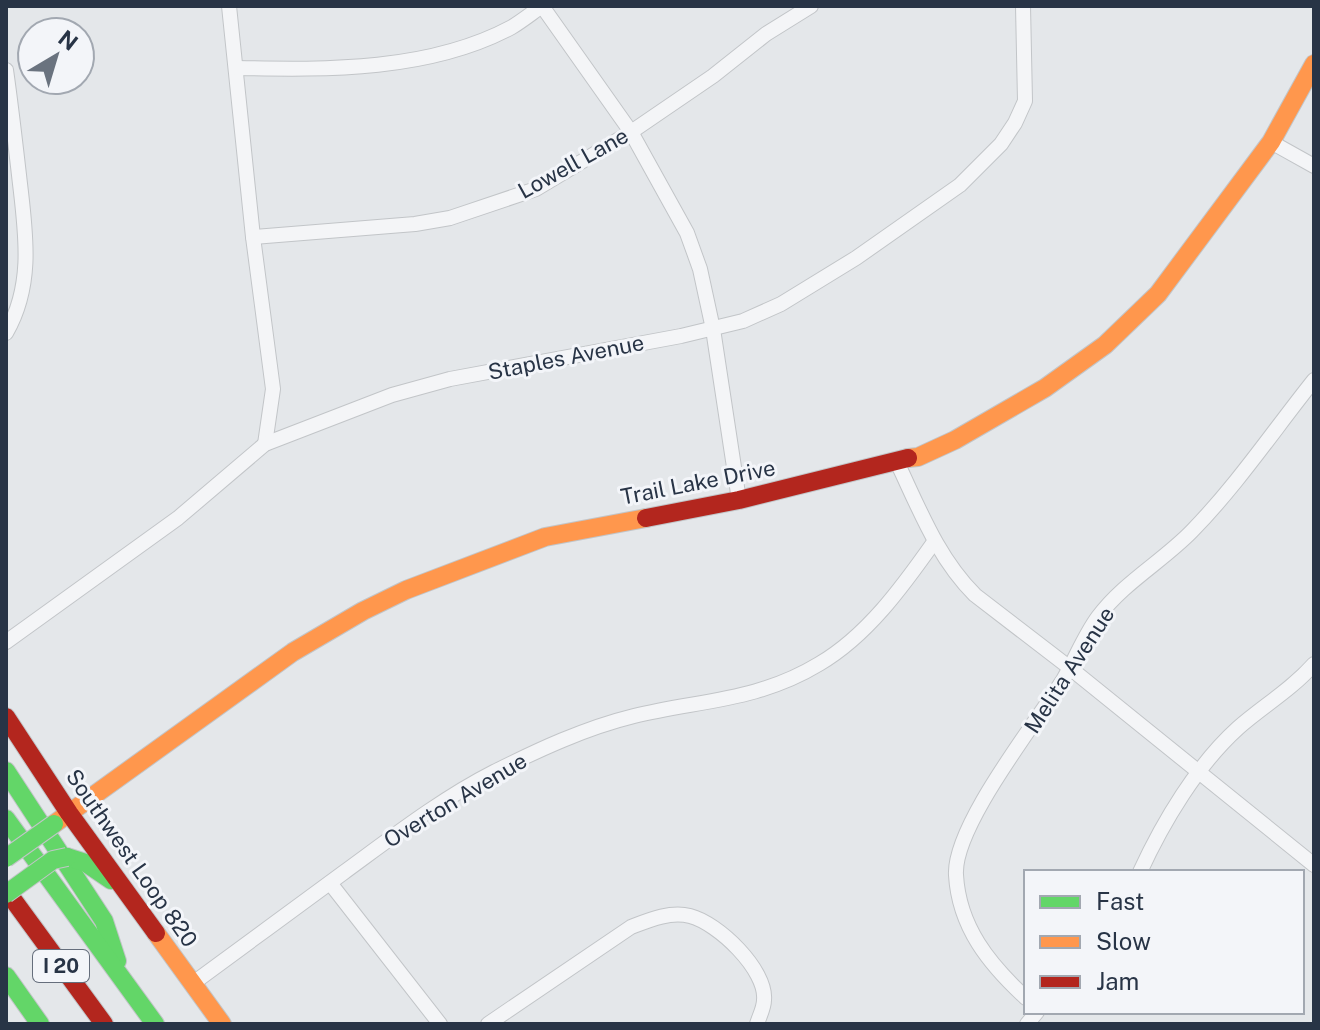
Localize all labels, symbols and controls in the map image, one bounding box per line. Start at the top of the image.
north arrow [16,16,96,96]
text: N [54,25,83,56]
street label: Lowell Lane [513,122,633,204]
street label: Staples Avenue [486,329,646,385]
street label: Trail Lake Drive [618,454,778,510]
street label: Melita Avenue [1019,602,1119,738]
street label: Overton Avenue [379,747,531,853]
street label: Southwest Loop 820 [61,764,203,952]
legend [1024,870,1304,1014]
text: Fast [1096,887,1144,915]
text: Slow [1096,927,1151,955]
road number: I 20 [33,950,89,982]
text: Jam [1096,967,1139,995]

